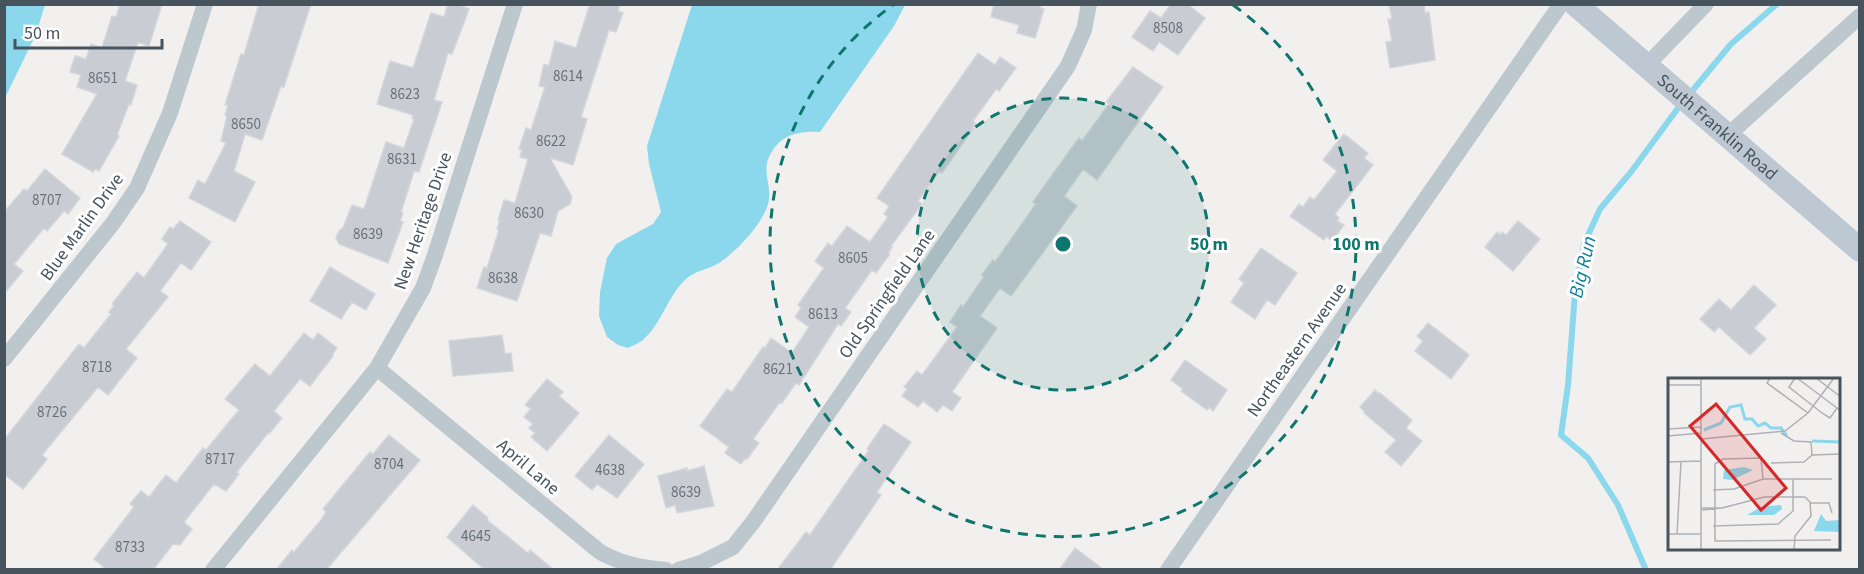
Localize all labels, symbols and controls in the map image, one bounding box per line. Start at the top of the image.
scale bar [15,12,162,50]
house number: 8508 [1153,18,1183,39]
text: 50 m [24,21,60,46]
house number: 8614 [553,66,583,87]
house number: 8651 [88,68,118,89]
street label: South Franklin Road [1652,68,1783,186]
house number: 8623 [390,84,420,105]
house number: 8650 [231,114,261,135]
house number: 8622 [536,131,566,152]
house number: 8631 [387,149,417,170]
street label: New Heritage Drive [388,149,458,293]
street label: Blue Marlin Drive [34,168,130,286]
house number: 8707 [32,190,62,211]
house number: 8630 [514,203,544,224]
house number: 8639 [353,224,383,245]
street label: Old Springfield Lane [833,224,941,364]
text: 50 m [1190,232,1228,257]
text: 100 m [1332,232,1380,257]
water label: Big Run [1562,233,1604,301]
centre of rings [1053,234,1073,254]
house number: 8605 [838,248,868,269]
house number: 8638 [488,268,518,289]
street label: Northeastern Avenue [1241,278,1353,422]
house number: 8613 [808,304,838,325]
house number: 8718 [82,357,112,378]
house number: 8621 [763,359,793,380]
inset map [1668,378,1840,550]
house number: 8726 [37,402,67,423]
street label: April Lane [491,433,565,501]
house number: 8717 [205,449,235,470]
house number: 8704 [374,454,404,475]
house number: 4638 [595,460,625,481]
house number: 8639 [671,482,701,503]
house number: 4645 [461,526,491,547]
house number: 8733 [115,537,145,558]

